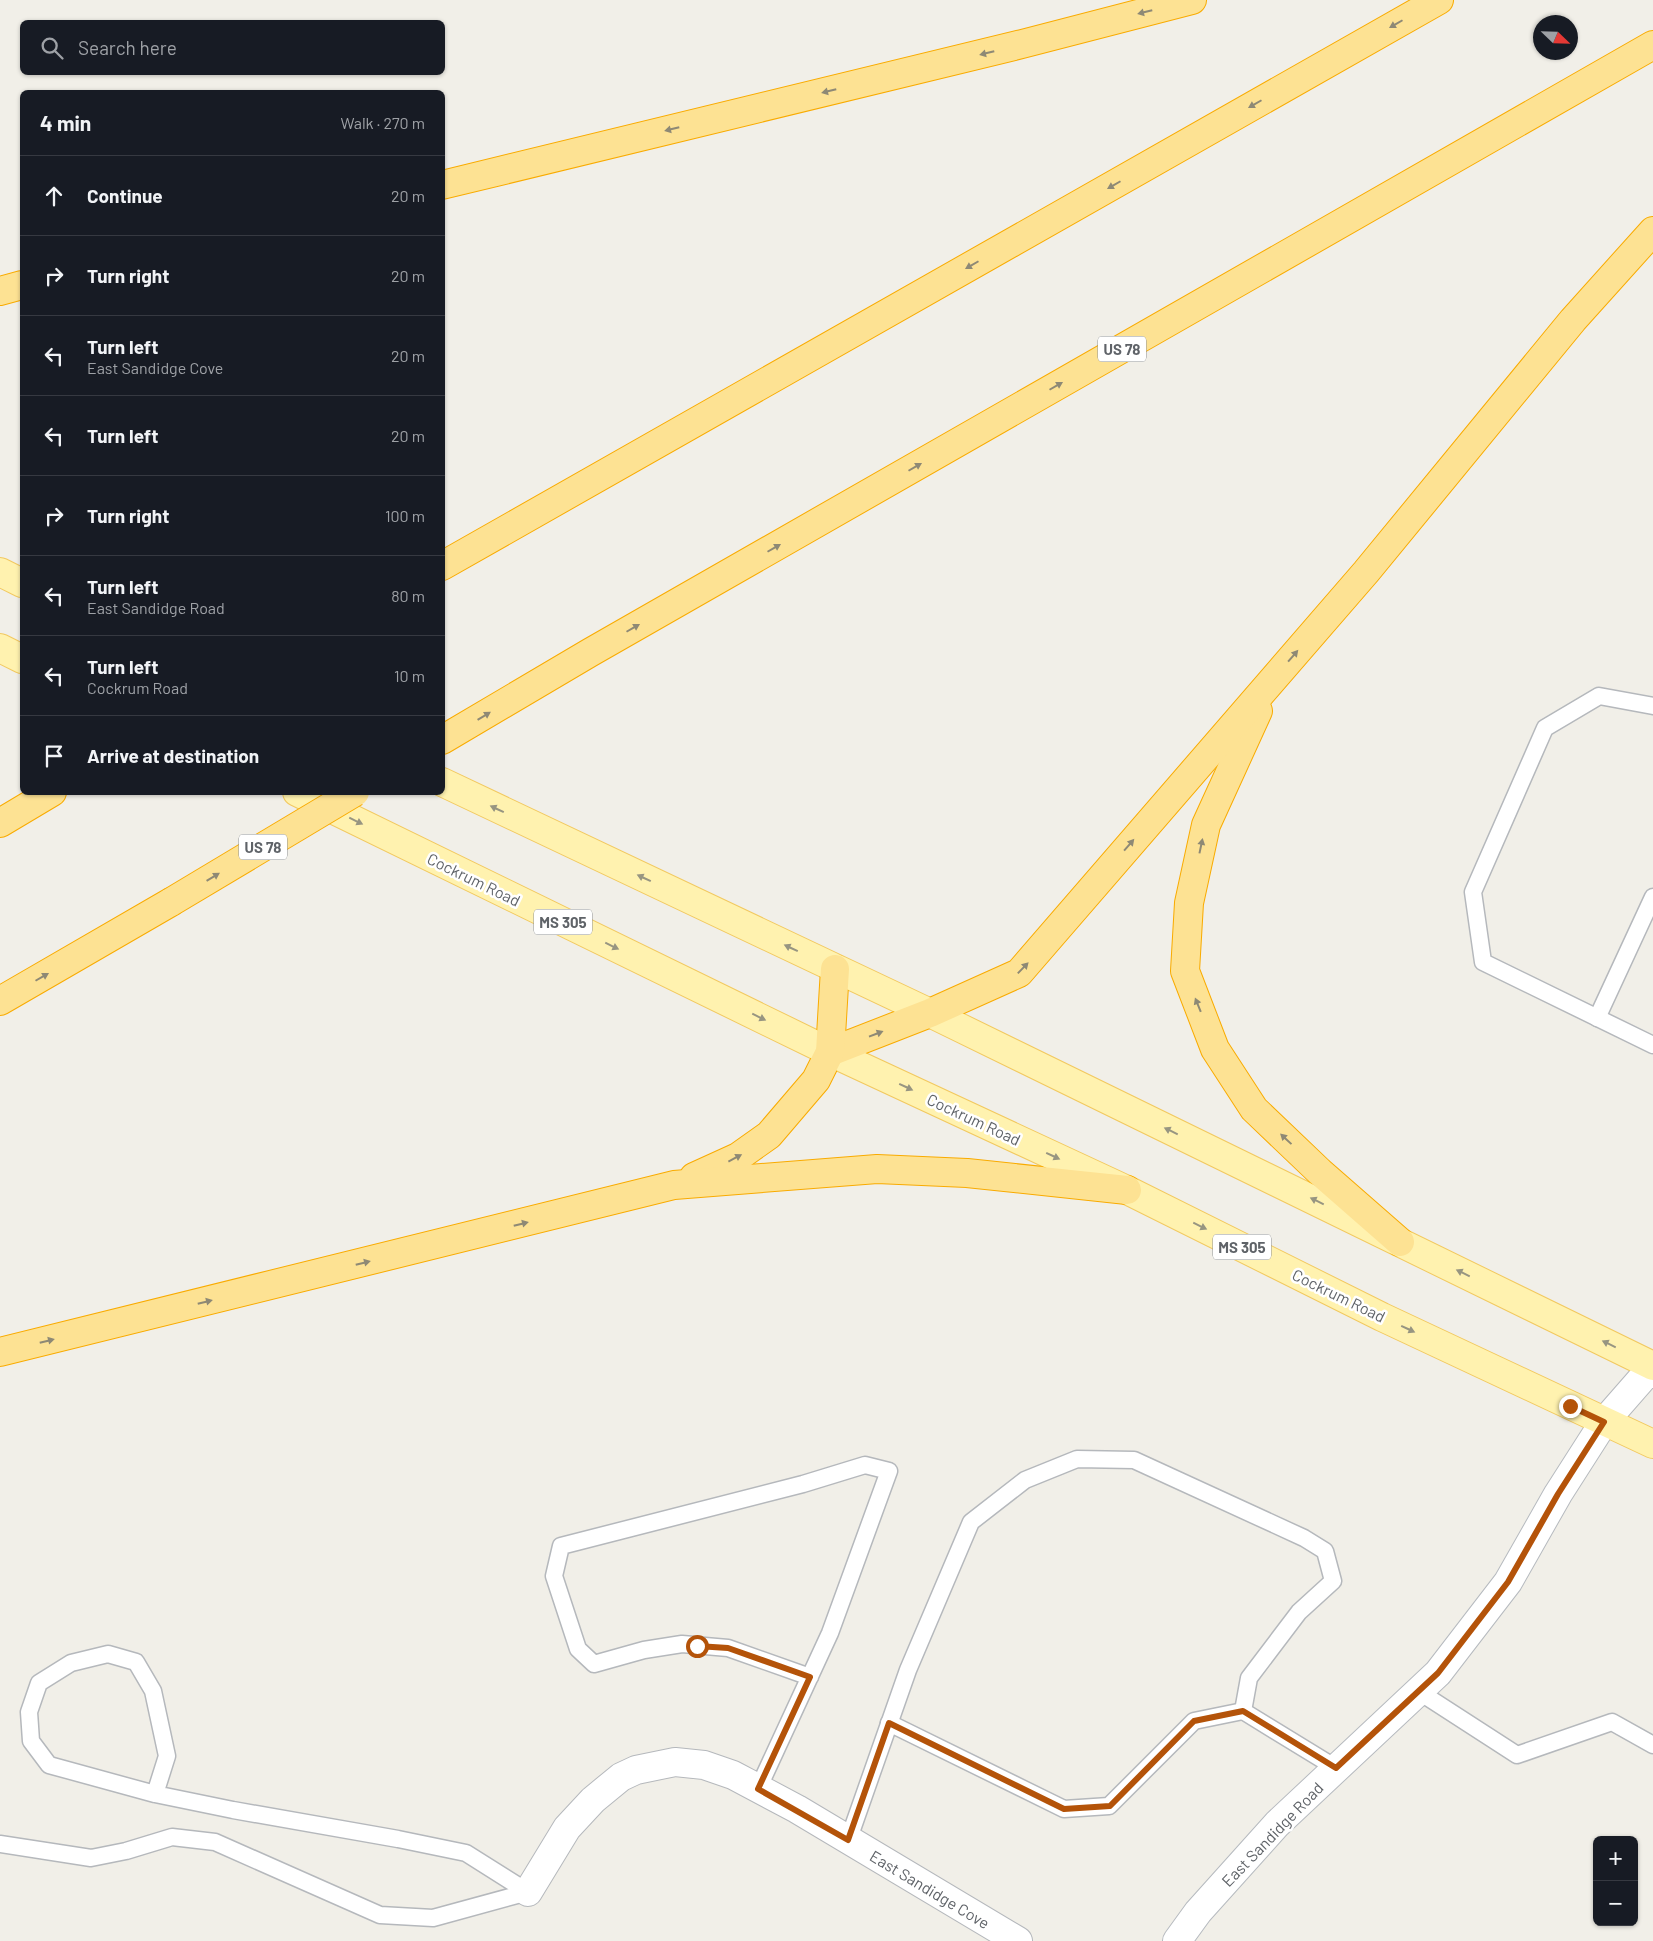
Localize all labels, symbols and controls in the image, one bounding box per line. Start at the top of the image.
one-way arrow [1137,8,1152,16]
north arrow [1533,15,1578,60]
search box [20,20,445,75]
one-way arrow [1389,20,1404,28]
icon: search [38,34,66,62]
text: Search here [78,36,177,59]
one-way arrow [980,49,995,57]
one-way arrow [822,87,837,95]
one-way arrow [1248,100,1262,109]
text: 4 min [40,110,91,135]
text: Walk · 270 m [340,113,425,132]
one-way arrow [664,126,679,134]
one-way arrow [1107,180,1120,189]
icon: ahead [40,182,68,210]
text: Continue [87,184,163,207]
text: 20 m [391,186,425,205]
one-way arrow [966,260,979,269]
icon: right [40,262,68,290]
text: Turn right [87,264,169,287]
text: 20 m [391,266,425,285]
text: Turn left [87,335,158,358]
road number: US 78 [1098,336,1146,362]
icon: left [40,342,68,370]
text: 20 m [391,346,425,365]
text: East Sandidge Cove [87,358,223,377]
one-way arrow [1050,382,1063,391]
icon: left [40,422,68,450]
text: Turn left [87,424,158,447]
text: 20 m [391,426,425,445]
one-way arrow [908,463,922,471]
icon: right [40,502,68,530]
text: Turn right [87,504,169,527]
text: 100 m [385,506,425,525]
one-way arrow [767,543,781,552]
text: Turn left [87,575,158,598]
icon: left [40,582,68,610]
text: 80 m [391,586,425,605]
text: East Sandidge Road [87,598,225,617]
one-way arrow [626,624,640,633]
one-way arrow [1287,651,1299,663]
text: Turn left [87,655,158,678]
icon: left [40,662,68,690]
text: 10 m [394,666,425,685]
text: Cockrum Road [87,678,188,697]
one-way arrow [478,711,491,720]
icon: arrive [40,742,68,770]
text: Arrive at destination [87,744,259,767]
one-way arrow [490,804,505,813]
one-way arrow [349,818,363,826]
road number: US 78 [239,834,287,860]
one-way arrow [1124,839,1135,852]
one-way arrow [1197,839,1205,854]
street label: Cockrum Road [424,848,524,910]
one-way arrow [206,872,219,881]
one-way arrow [637,874,651,882]
road number: MS 305 [534,910,592,934]
one-way arrow [605,942,620,950]
one-way arrow [784,944,798,952]
one-way arrow [1017,962,1029,974]
one-way arrow [36,972,49,981]
one-way arrow [1194,997,1202,1012]
one-way arrow [751,1013,766,1021]
one-way arrow [868,1030,883,1038]
one-way arrow [899,1084,913,1092]
street label: Cockrum Road [924,1089,1024,1149]
one-way arrow [1164,1126,1178,1134]
one-way arrow [1280,1133,1292,1145]
one-way arrow [1046,1152,1060,1160]
one-way arrow [727,1154,742,1162]
one-way arrow [1310,1197,1324,1205]
one-way arrow [513,1220,528,1228]
one-way arrow [1193,1222,1207,1230]
road number: MS 305 [1213,1234,1271,1260]
one-way arrow [355,1259,370,1267]
street label: Cockrum Road [1289,1264,1389,1326]
one-way arrow [1456,1269,1470,1277]
one-way arrow [198,1298,213,1306]
one-way arrow [1401,1325,1415,1333]
one-way arrow [40,1337,55,1345]
one-way arrow [1602,1340,1616,1348]
route end [1559,1395,1582,1418]
route start [686,1635,709,1658]
street label: East Sandidge Road [1217,1778,1327,1890]
map controls [1593,1836,1638,1926]
button: + [1593,1836,1638,1881]
street label: East Sandidge Cove [867,1846,993,1932]
button: − [1593,1881,1638,1926]

